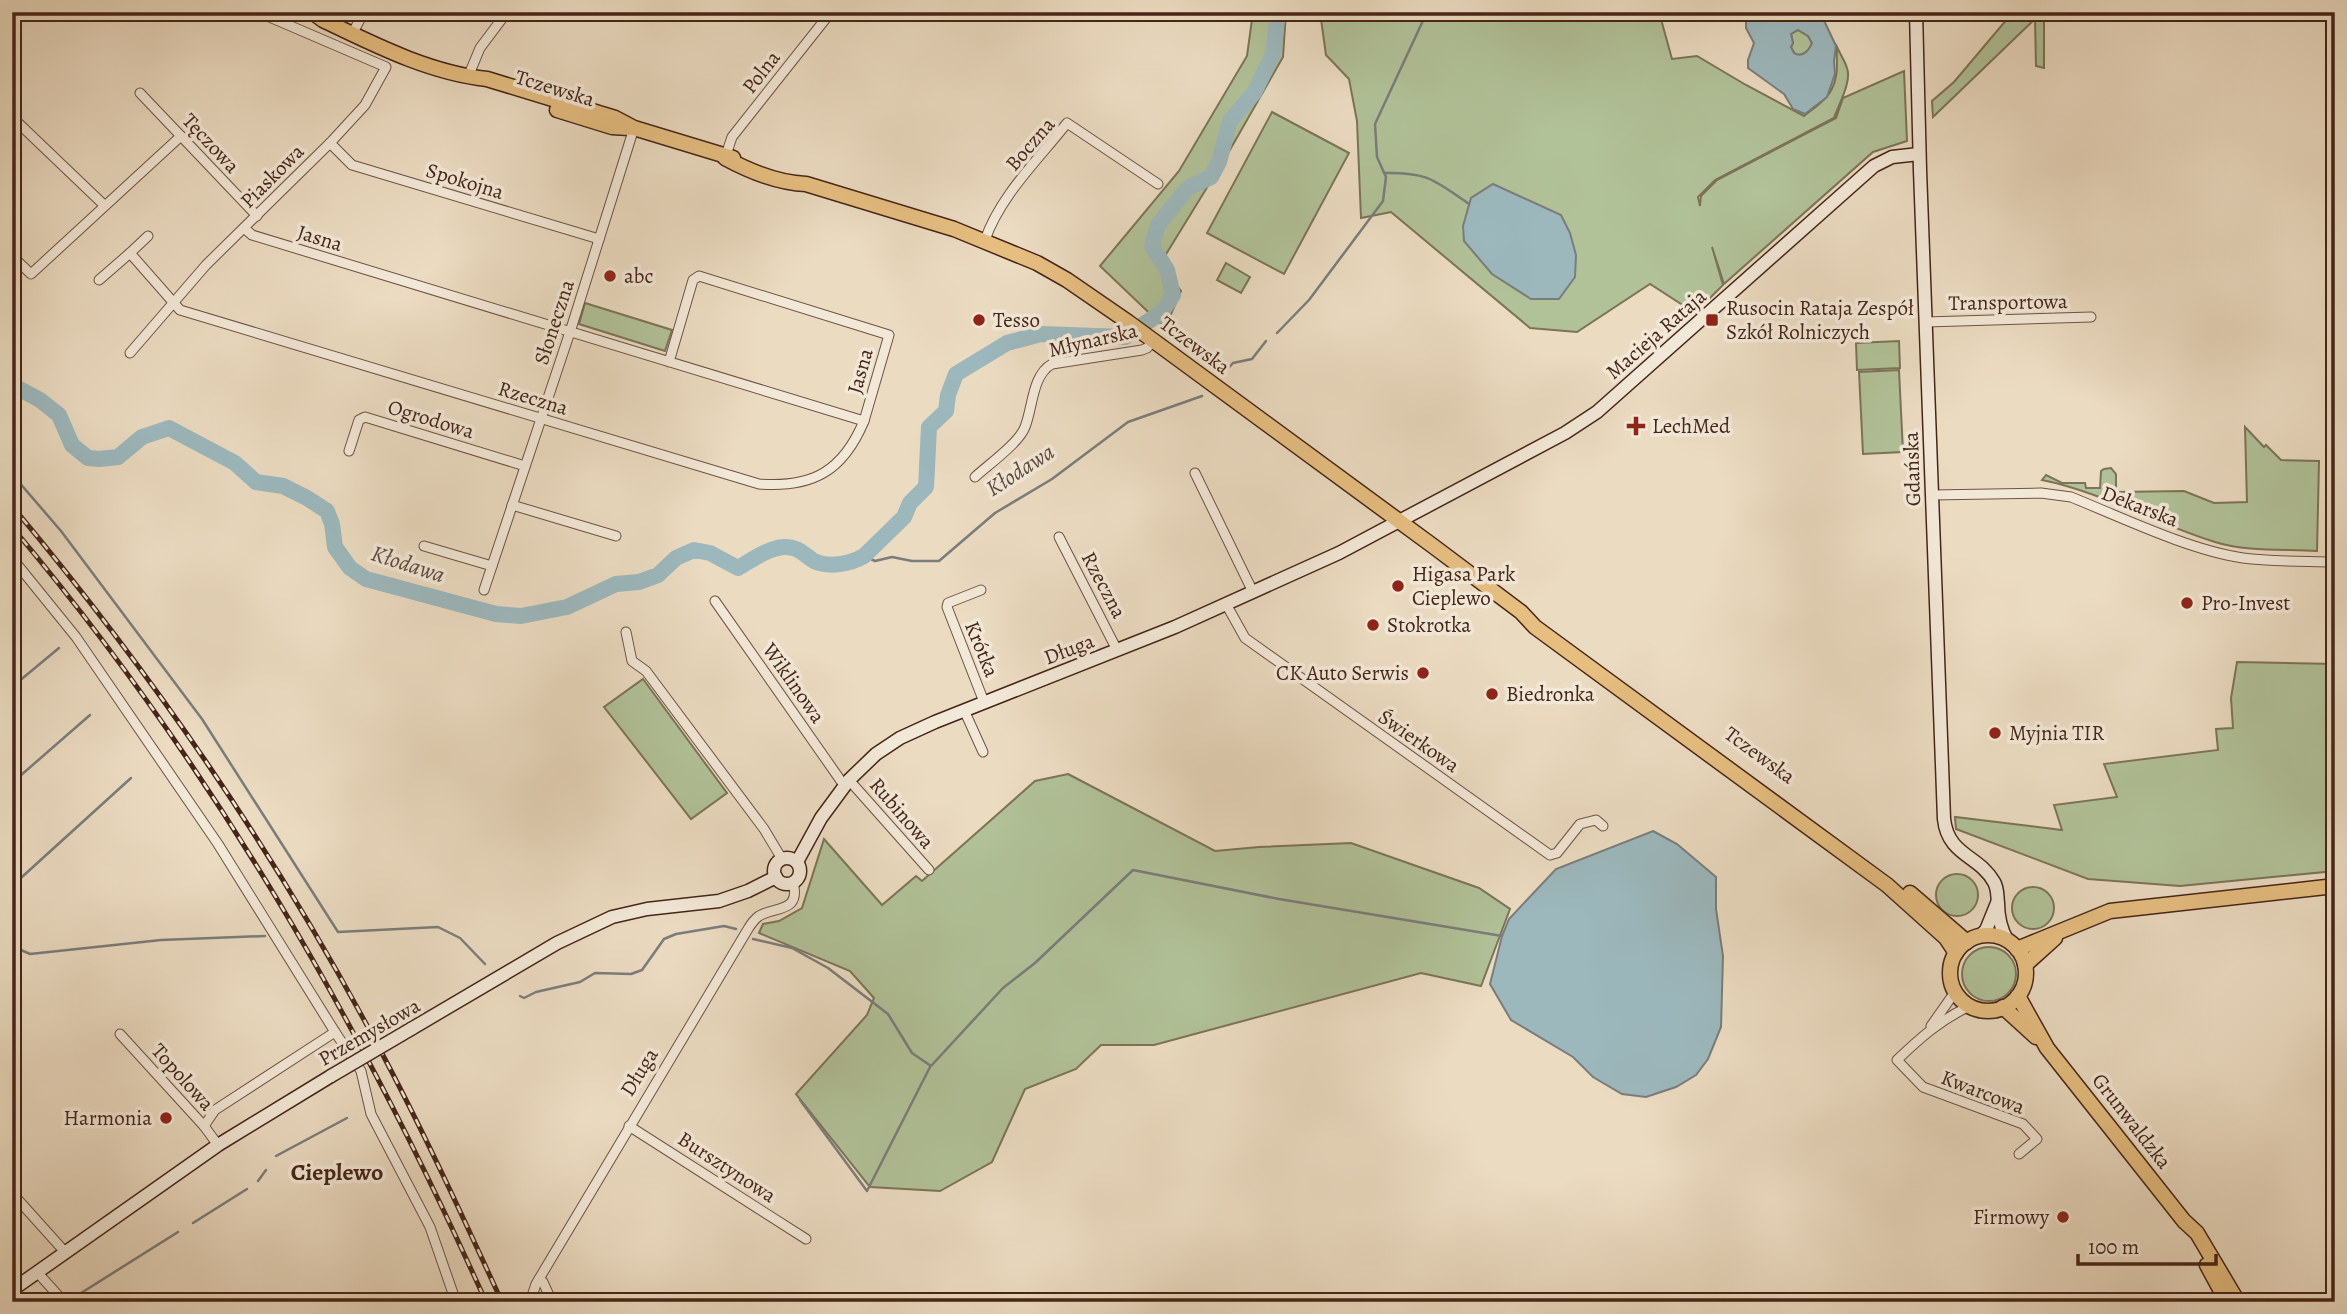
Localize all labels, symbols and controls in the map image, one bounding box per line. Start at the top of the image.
street label: Polna [735,45,787,99]
street label: Tczewska [512,63,598,113]
street label: Tęczowa [176,107,246,179]
street label: Boczna [999,111,1061,177]
street label: Piaskowa [234,138,310,214]
street label: Spokojna [423,156,507,206]
street label: Jasna [294,218,346,258]
place label: abc [624,262,653,290]
marker: abc [602,268,618,284]
street label: Słoneczna [527,276,581,368]
street label: Macieja Rataja [1600,282,1712,385]
street label: Transportowa [1948,287,2068,317]
place label: Rusocin Rataja Zespół Szkół Rolniczych [1726,294,1914,346]
place label: Tesso [993,306,1040,334]
street label: Tczewska [1154,309,1236,381]
marker: Tesso [971,312,987,328]
marker: Rusocin Rataja Zespół Szkół Rolniczych [1704,312,1720,328]
street label: Młynarska [1046,316,1140,364]
street label: Jasna [840,345,880,397]
street label: Rzeczna [495,374,572,422]
street label: Ogrodowa [384,393,478,445]
place label: LechMed [1652,412,1731,440]
marker: LechMed [1626,416,1646,436]
street label: Gdańska [1897,431,1927,507]
water label: Kłodawa [980,436,1061,504]
street label: Dekarska [2098,479,2183,534]
water label: Kłodawa [367,538,449,591]
street label: Rzeczna [1075,547,1133,623]
place label: Higasa Park Cieplewo [1412,560,1516,612]
marker: Higasa Park Cieplewo [1390,578,1406,594]
place label: Pro-Invest [2201,589,2290,617]
marker: Pro-Invest [2179,595,2195,611]
place label: Stokrotka [1387,611,1471,639]
street label: Krótka [958,617,1006,681]
marker: Stokrotka [1365,617,1381,633]
street label: Długa [1040,627,1098,671]
street label: Wiklinowa [756,636,832,729]
place label: CK Auto Serwis [1276,659,1409,687]
marker: CK Auto Serwis [1415,665,1431,681]
place label: Biedronka [1506,680,1595,708]
marker: Biedronka [1484,686,1500,702]
street label: Świerkowa [1373,703,1465,779]
place label: Myjnia TIR [2009,719,2104,747]
street label: Tczewska [1719,720,1801,790]
marker: Myjnia TIR [1987,725,2003,741]
street label: Rubinowa [863,771,941,855]
street label: Przemysłowa [313,991,425,1072]
street label: Topolowa [145,1037,221,1117]
street label: Długa [613,1042,665,1101]
street label: Kwarcowa [1937,1063,2029,1121]
street label: Grunwaldzka [2086,1067,2178,1175]
place label: Harmonia [64,1104,152,1132]
marker: Harmonia [158,1110,174,1126]
street label: Bursztynowa [672,1125,782,1209]
district label: Cieplewo [291,1156,383,1188]
place label: Firmowy [1973,1203,2050,1231]
marker: Firmowy [2055,1209,2071,1225]
scale bar [2078,1223,2216,1267]
text: 100 m [2088,1233,2139,1261]

